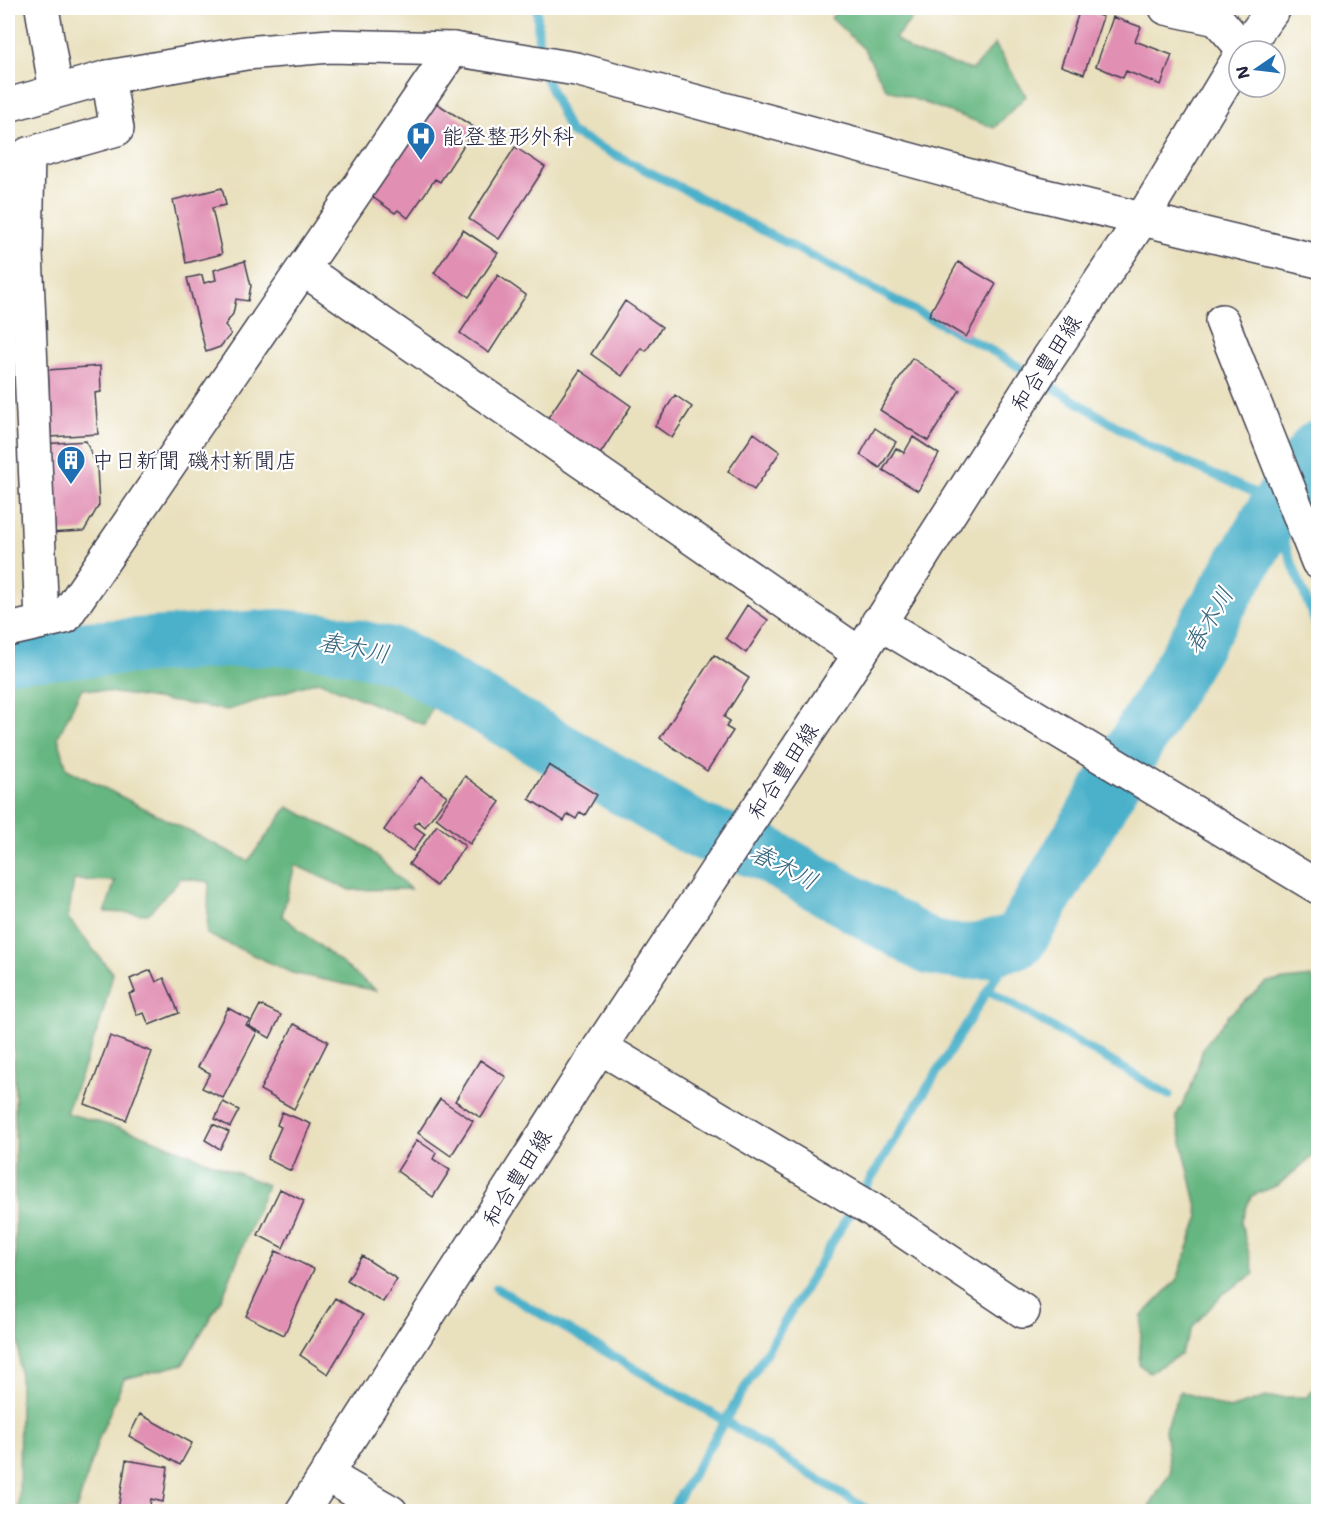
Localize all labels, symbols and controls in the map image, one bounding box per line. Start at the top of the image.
north arrow [1227,39,1287,99]
text: N [1231,64,1255,81]
hospital icon: 能登整形外科 [405,120,437,162]
place label: 能登整形外科 [442,122,574,151]
street label: 和合豊田線 [1004,309,1088,417]
building icon: 中日新聞 磯村新聞店 [55,444,87,486]
place label: 中日新聞 磯村新聞店 [92,446,298,475]
water label: 春木川 [1177,581,1241,659]
water label: 春木川 [316,625,392,671]
street label: 和合豊田線 [741,717,825,825]
water label: 春木川 [745,836,823,898]
street label: 和合豊田線 [476,1124,558,1232]

